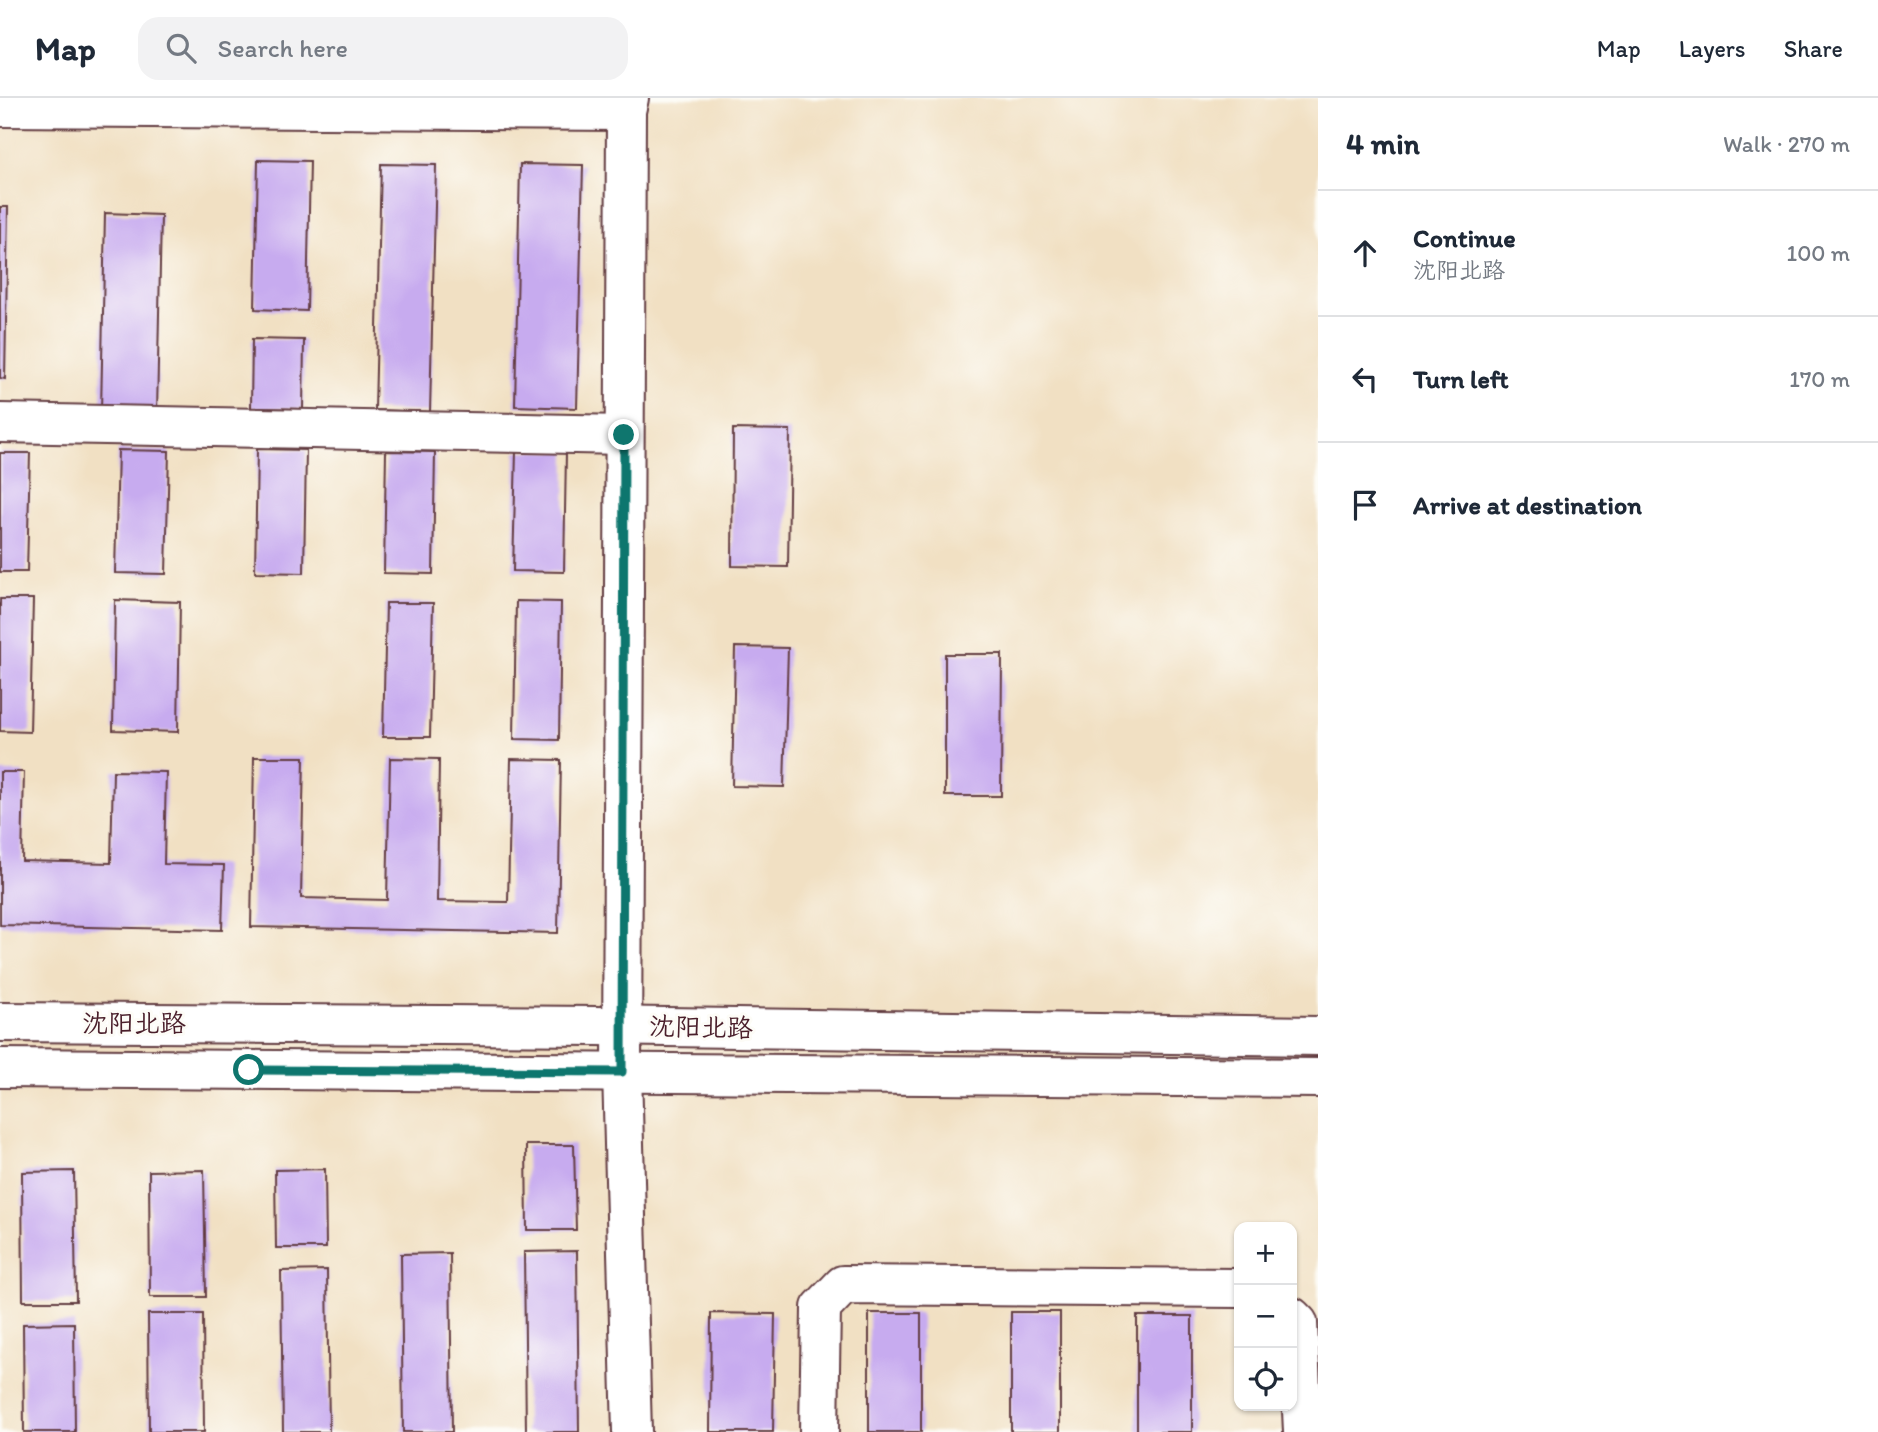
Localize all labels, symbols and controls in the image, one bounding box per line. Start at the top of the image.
search box [138,17,628,80]
text: Map [35,29,96,68]
icon: search [162,29,200,67]
text: Search here [218,32,348,64]
text: Map [1597,34,1641,63]
text: Layers [1679,34,1746,63]
text: Share [1784,34,1843,63]
text: 4 min [1346,125,1420,162]
text: Walk · 270 m [1723,130,1850,158]
text: Continue [1413,222,1516,254]
icon: ahead [1346,234,1384,272]
text: 100 m [1786,239,1850,267]
text: 沈阳北路 [1413,256,1505,284]
icon: left [1346,360,1384,398]
text: Turn left [1413,363,1509,395]
text: 170 m [1789,365,1850,393]
route end [608,419,639,450]
icon: arrive [1346,486,1384,524]
text: Arrive at destination [1413,489,1642,521]
street label: 沈阳北路 [82,1007,186,1039]
street label: 沈阳北路 [649,1010,753,1044]
route start [233,1054,264,1085]
map controls [1234,1222,1297,1411]
button: + [1234,1222,1297,1285]
button: − [1234,1285,1297,1348]
button: locate [1234,1348,1297,1411]

